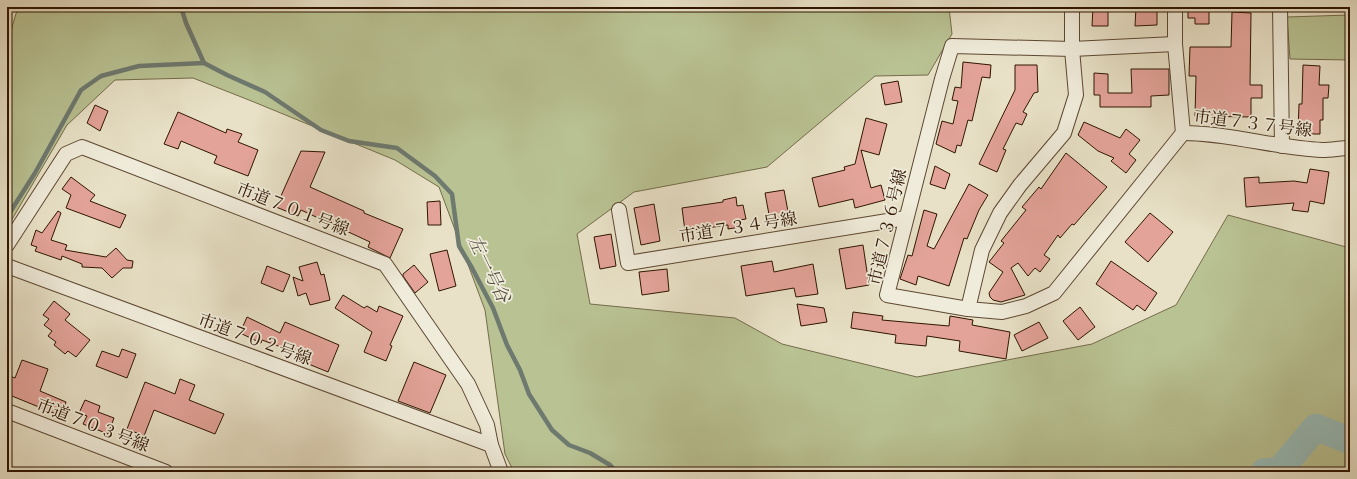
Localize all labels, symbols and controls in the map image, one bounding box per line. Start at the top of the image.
street label: 市道７３７号線 [1193,106,1313,141]
street label: 市道７３６号線 [864,167,911,287]
street label: 市道７０１号線 [234,178,352,241]
street label: 市道７３４号線 [678,208,798,247]
water label: 左一号谷 [462,232,515,308]
street label: 市道７０２号線 [195,309,314,370]
street label: 市道７０３号線 [34,394,152,457]

